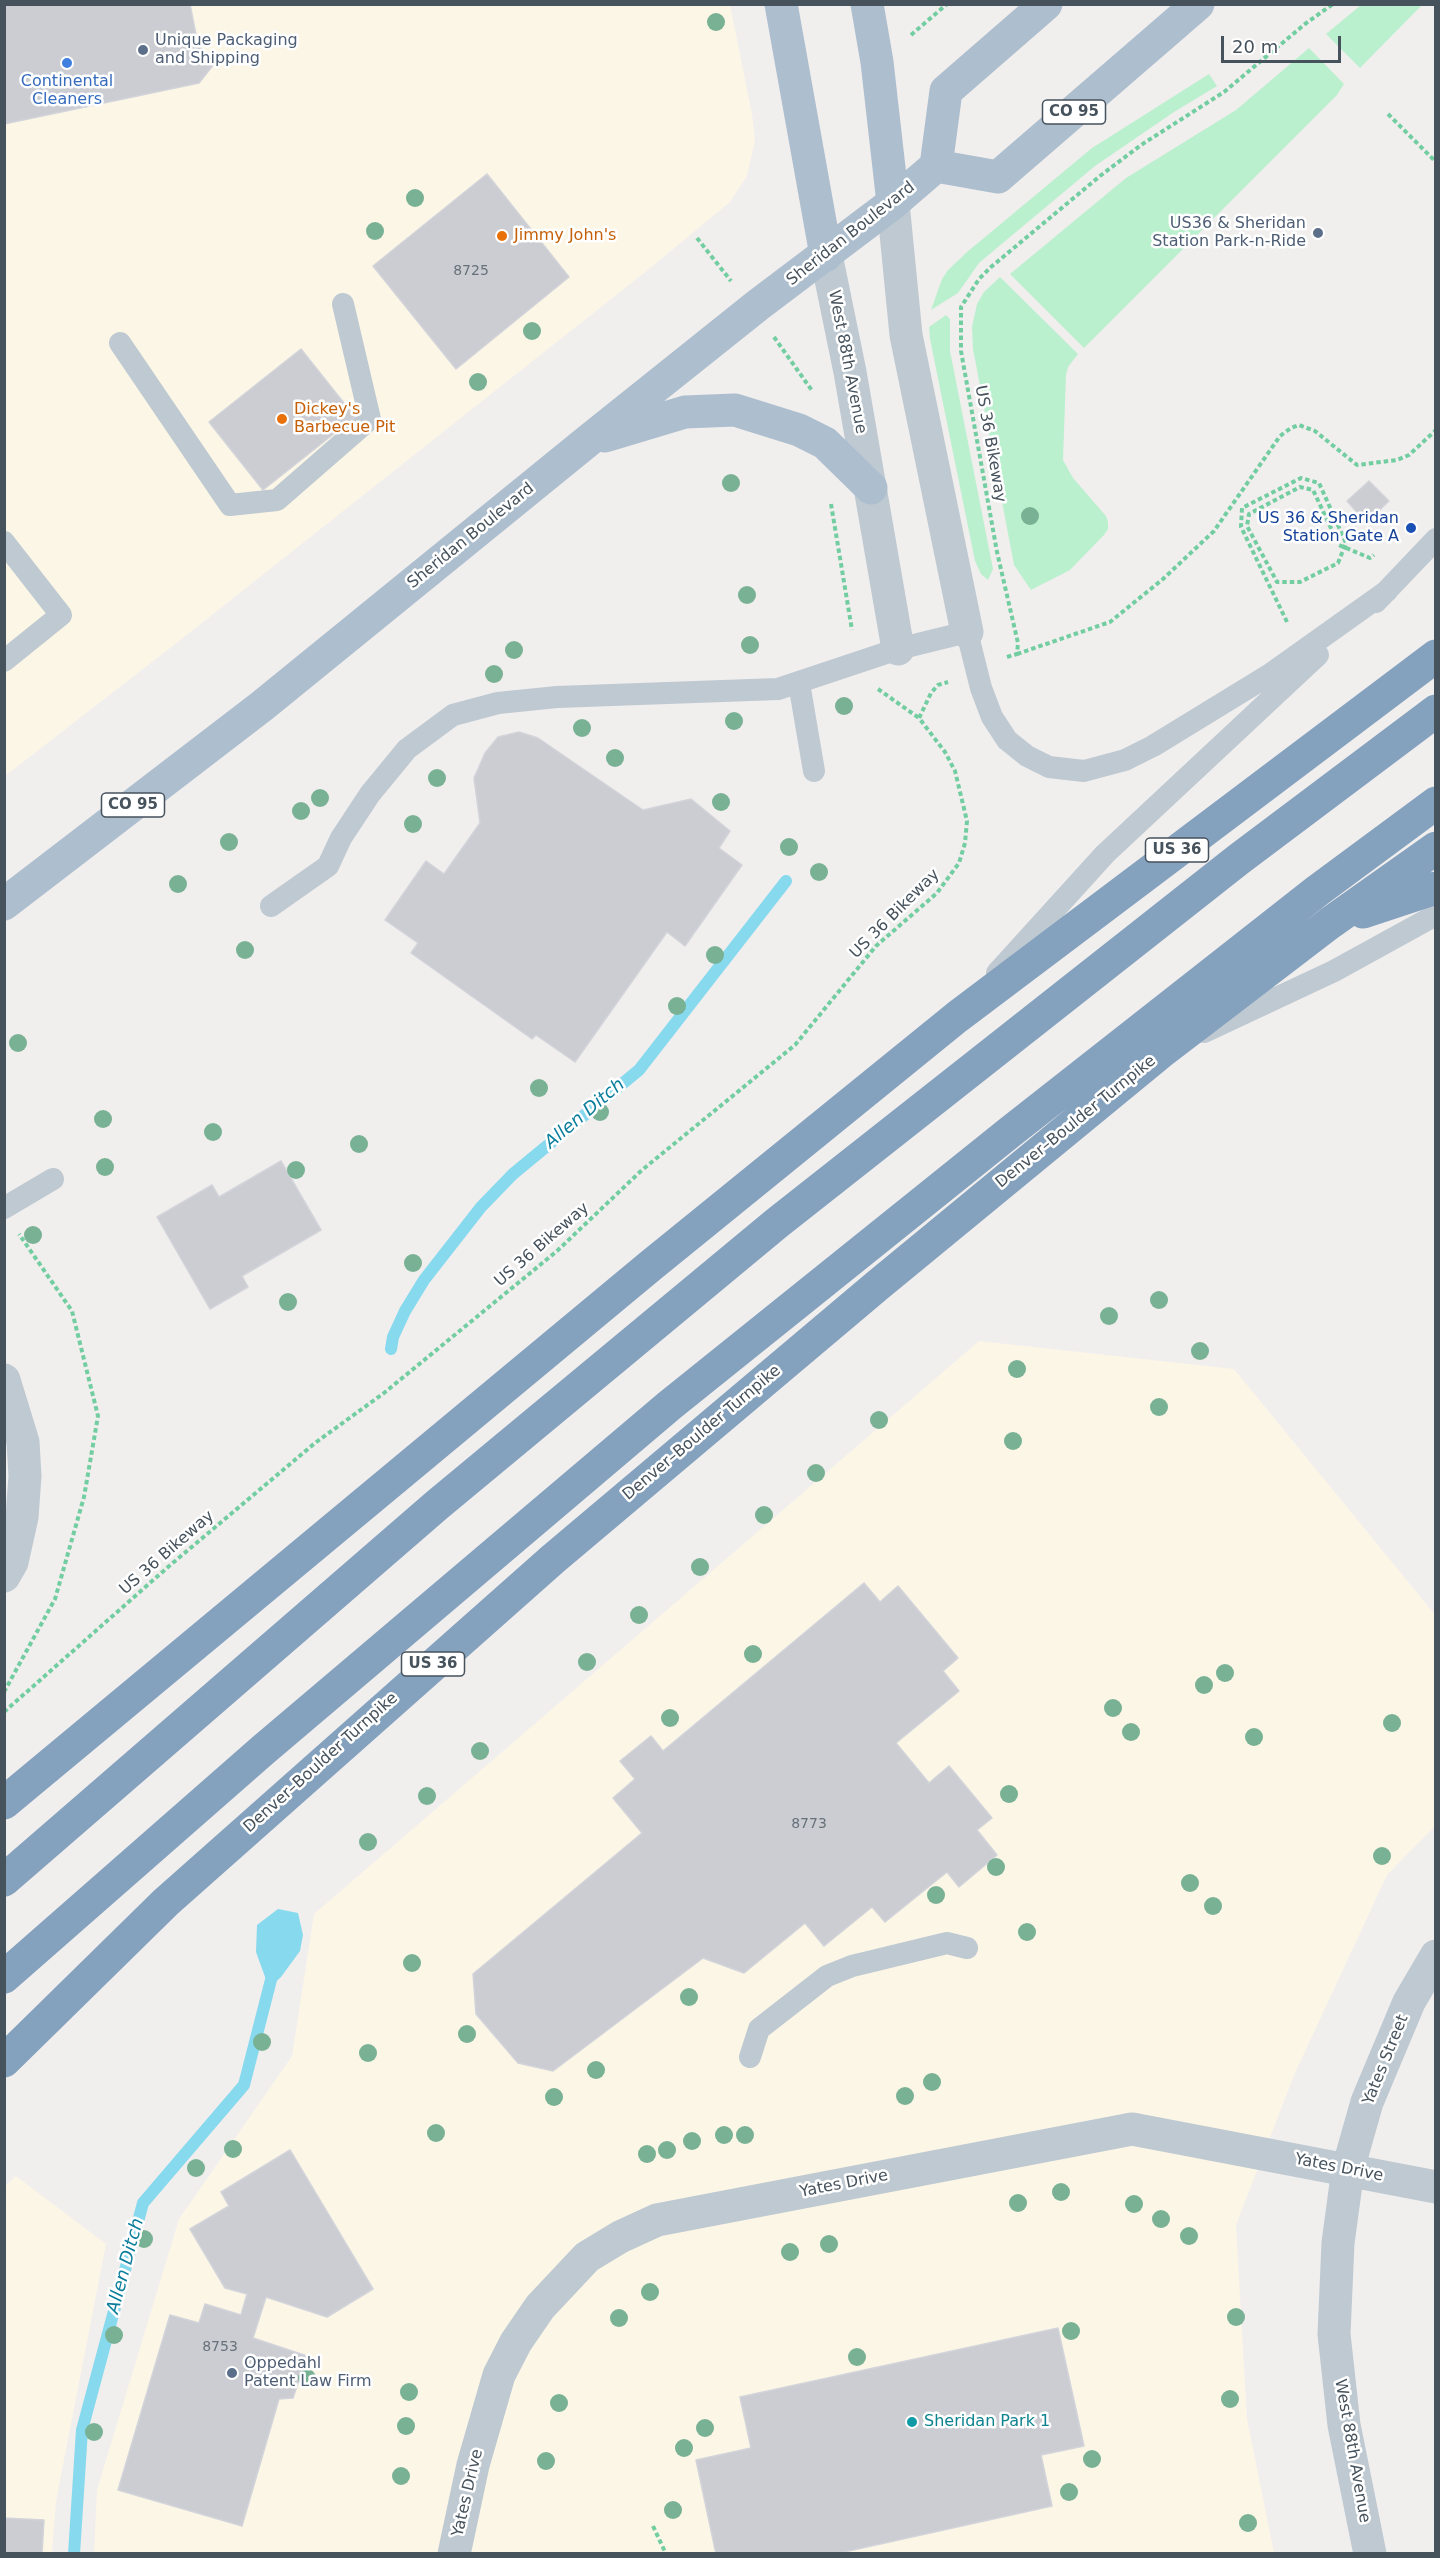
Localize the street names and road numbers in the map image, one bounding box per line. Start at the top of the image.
road number: CO 95 [1042,100,1106,124]
street label: Sheridan Boulevard [783,178,919,290]
street label: West 88th Avenue [824,289,870,435]
street label: US 36 Bikeway [970,384,1010,504]
street label: Sheridan Boulevard [404,479,538,593]
road number: CO 95 [102,793,164,817]
road number: US 36 [1146,838,1208,862]
street label: US 36 Bikeway [846,865,944,963]
street label: Denver–Boulder Turnpike [992,1052,1160,1192]
street label: US 36 Bikeway [491,1199,593,1291]
street label: Denver–Boulder Turnpike [619,1361,785,1505]
street label: US 36 Bikeway [116,1507,218,1599]
road number: US 36 [402,1652,464,1676]
street label: Denver–Boulder Turnpike [240,1689,402,1837]
street label: Yates Street [1359,2012,1413,2108]
street label: Yates Drive [1293,2150,1385,2186]
street label: Yates Drive [798,2166,890,2202]
street label: West 88th Avenue [1330,2378,1374,2524]
street label: Yates Drive [449,2447,487,2539]

